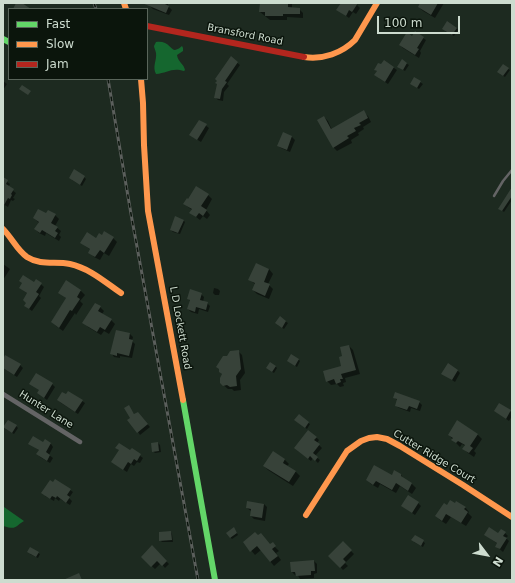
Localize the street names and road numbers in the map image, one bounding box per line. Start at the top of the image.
street label: Bransford Road [206,22,284,48]
street label: L D Lockett Road [167,285,193,371]
street label: Hunter Lane [17,389,75,431]
street label: Cutter Ridge Court [391,428,477,486]

